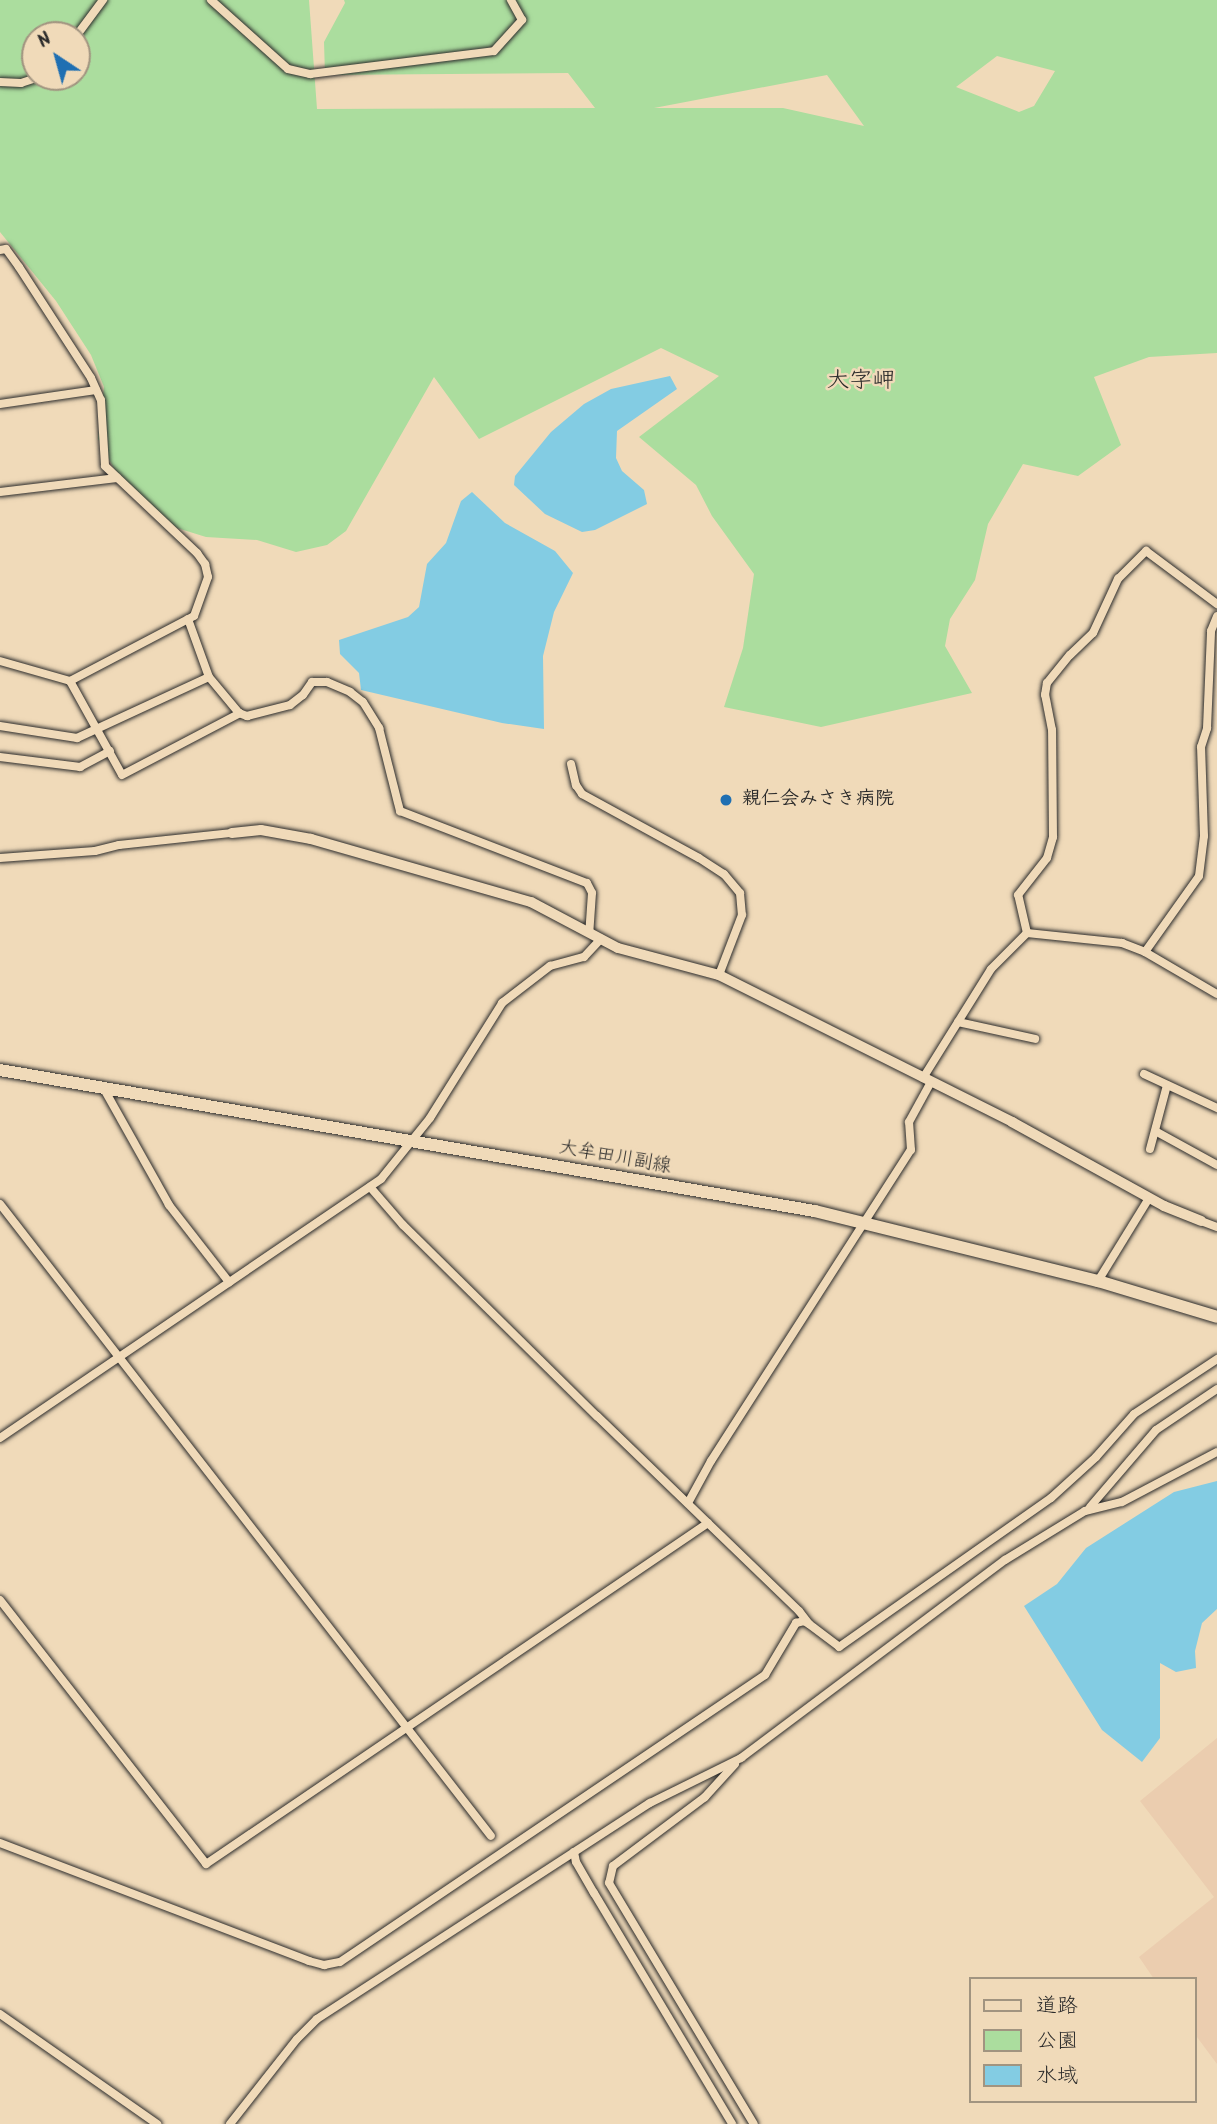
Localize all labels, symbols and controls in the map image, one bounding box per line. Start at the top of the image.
north arrow [21,21,91,91]
text: N [31,25,59,56]
district label: 大字岬 [827,367,895,395]
place label: 親仁会みさき病院 [742,789,894,811]
marker: 親仁会みさき病院 [716,790,736,810]
street label: 大牟田川副線 [557,1137,673,1179]
legend [968,1977,1196,2103]
text: 道路 [1036,1990,1078,2023]
text: 公園 [1036,2025,1078,2058]
text: 水域 [1036,2060,1078,2093]

